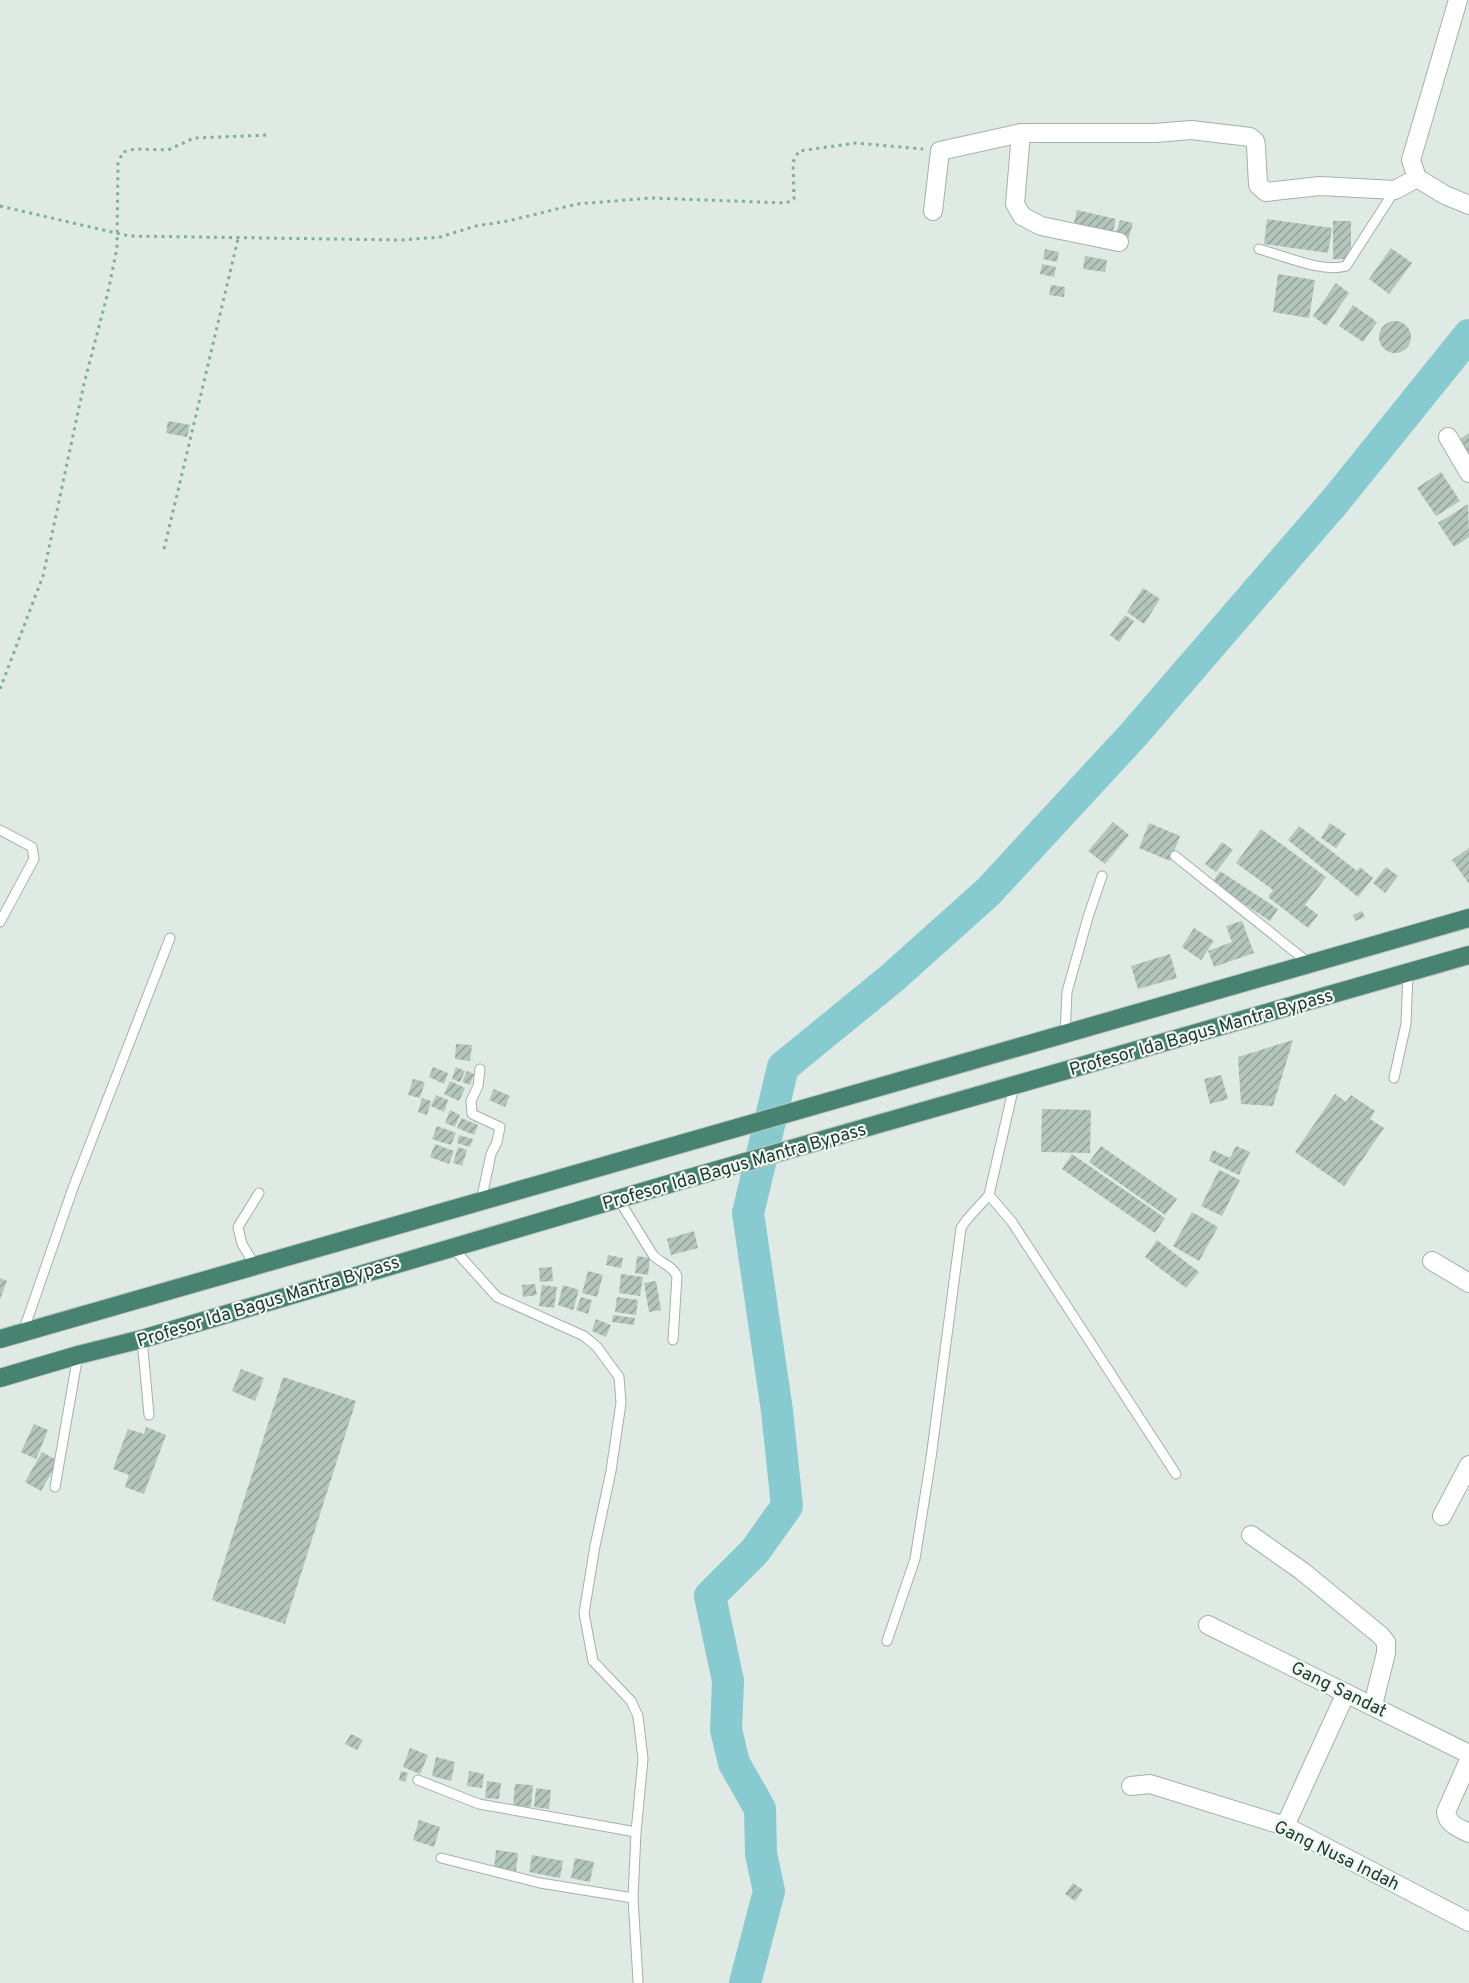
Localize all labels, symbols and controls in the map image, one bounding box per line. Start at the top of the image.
street label: Profesor Ida Bagus Mantra Bypass [1067,985,1336,1082]
street label: Profesor Ida Bagus Mantra Bypass [600,1119,869,1216]
street label: Profesor Ida Bagus Mantra Bypass [134,1251,403,1353]
street label: Gang Sandat [1287,1657,1390,1723]
street label: Gang Nusa Indah [1270,1816,1403,1897]

